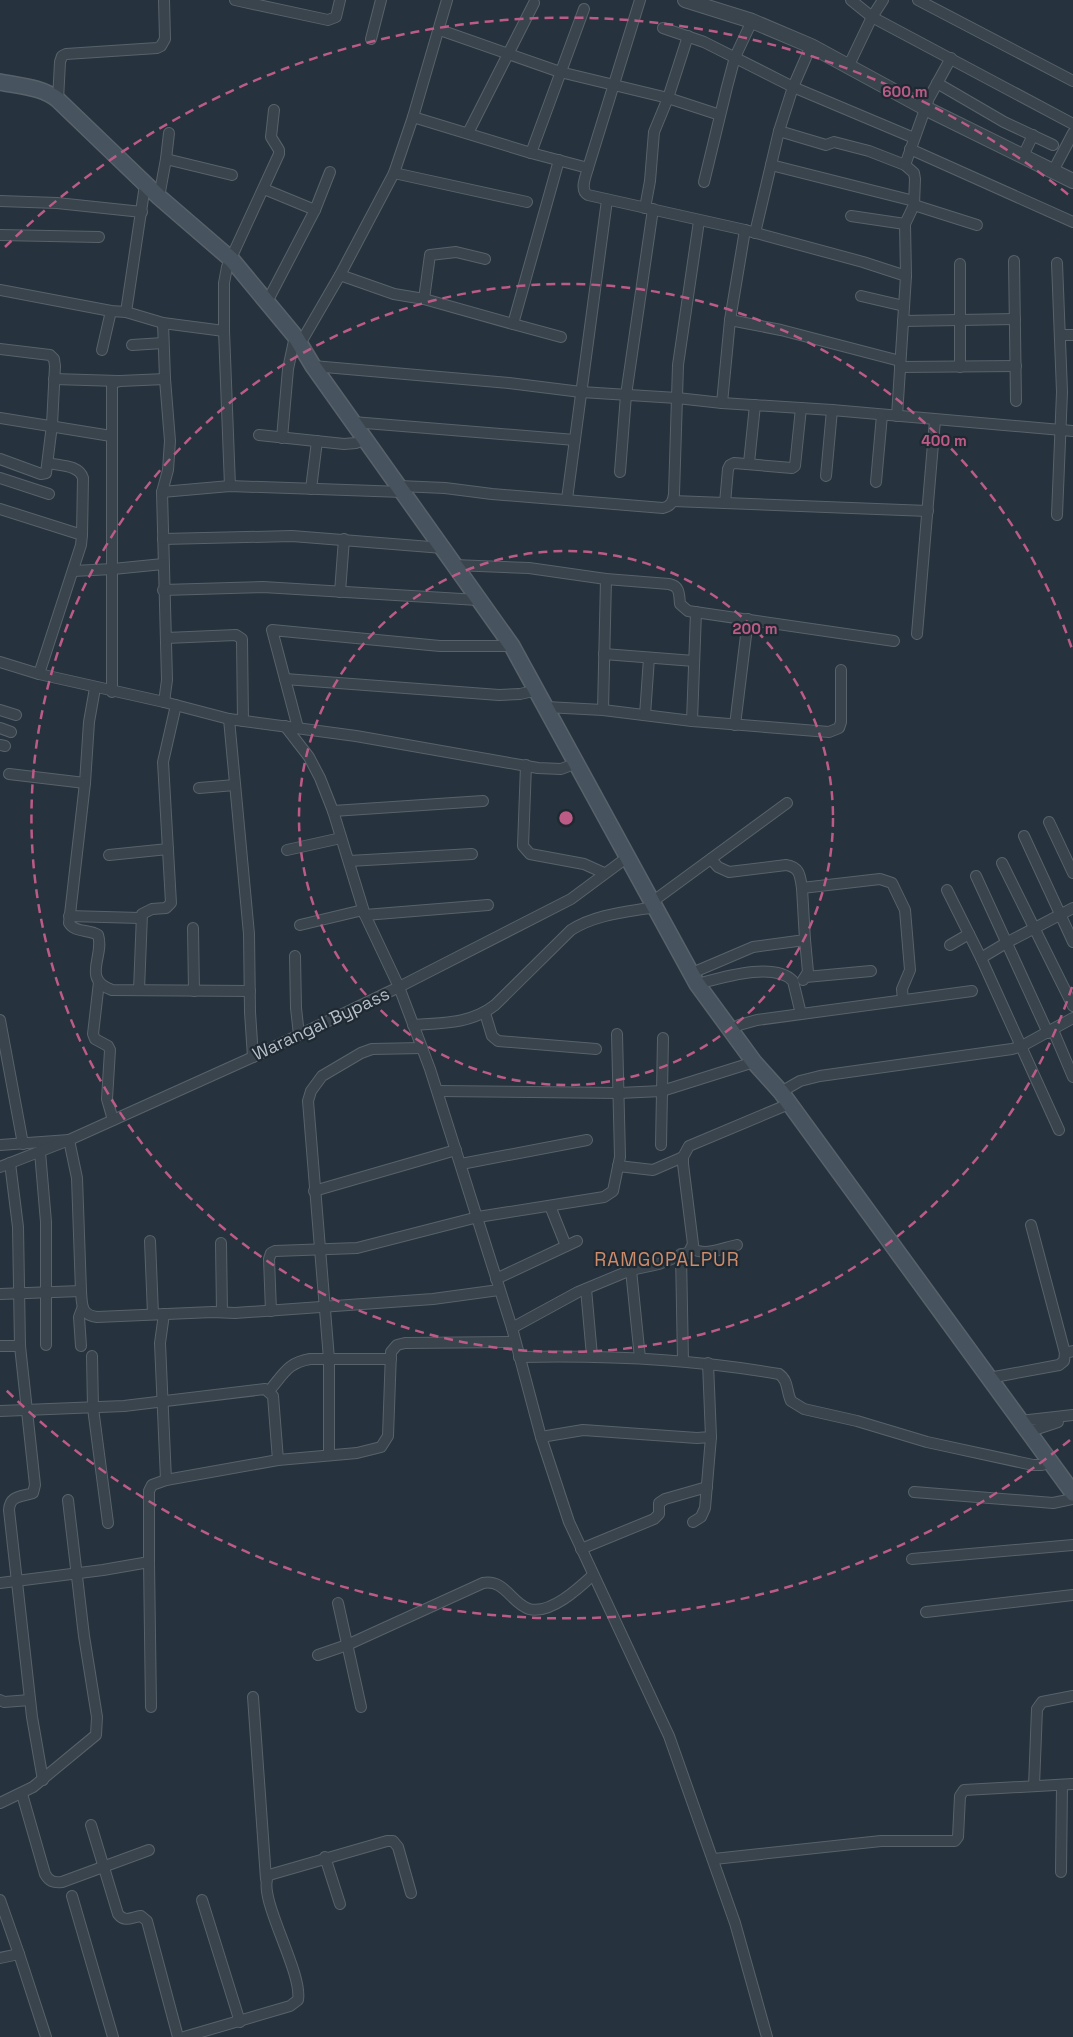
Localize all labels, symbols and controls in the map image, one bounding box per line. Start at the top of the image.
text: 600 m [882,82,928,101]
text: 400 m [921,431,967,450]
text: 200 m [733,619,777,638]
centre of rings [557,809,575,827]
street label: Warangal Bypass [249,982,393,1065]
district label: RAMGOPALPUR [594,1247,740,1272]

